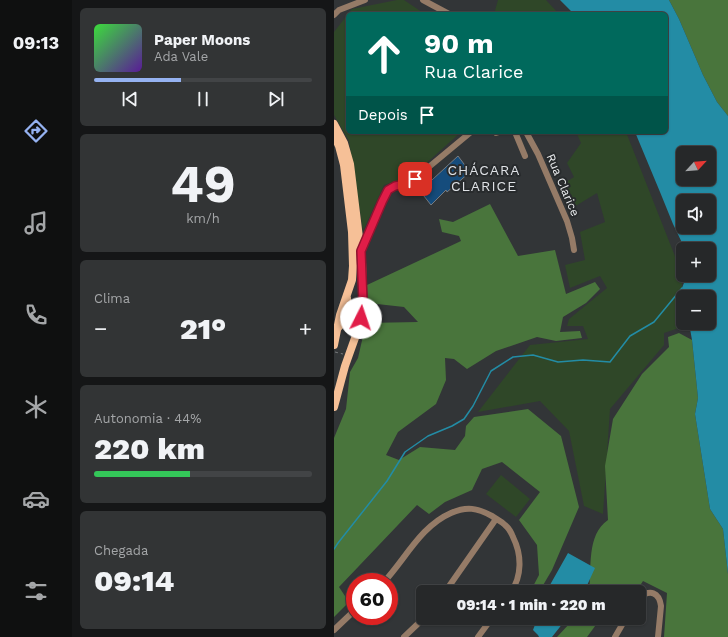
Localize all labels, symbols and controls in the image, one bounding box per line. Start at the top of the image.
text: 90 m [424,27,494,60]
icon: ahead [358,28,410,80]
text: Paper Moons [154,31,250,49]
text: 09:13 [13,32,59,53]
text: Ada Vale [154,49,208,64]
text: Rua Clarice [424,61,523,82]
icon: previous [119,88,141,110]
icon: pause [192,88,214,110]
icon: next [265,88,287,110]
icon: arrive [416,104,438,126]
text: Depois [358,106,408,124]
icon: directions [22,117,50,145]
north arrow [676,146,716,186]
map controls [676,146,716,330]
street label: Rua Clarice [544,152,582,218]
text: 49 [170,154,236,215]
pin [398,162,432,196]
district label: CHÁCARA CLARICE [447,162,521,194]
icon: arrive [404,168,426,190]
button: sound [676,194,716,234]
icon: music [22,209,50,237]
text: km/h [186,211,220,226]
button: + [676,242,716,282]
button: − [676,290,716,330]
text: Clima [94,291,130,306]
position arrow [340,297,382,339]
icon: phone [22,301,50,329]
text: 21° [180,311,226,346]
text: − [94,316,107,341]
text: + [299,316,312,341]
icon: climate [22,393,50,421]
text: Autonomia · 44% [94,411,201,426]
text: 220 km [94,431,205,466]
icon: car [22,485,50,513]
text: Chegada [94,543,148,558]
text: 09:14 [94,563,174,598]
speed limit sign: 60 [346,573,398,625]
icon: filters [22,577,50,605]
text: 09:14 · 1 min · 220 m [456,596,606,614]

